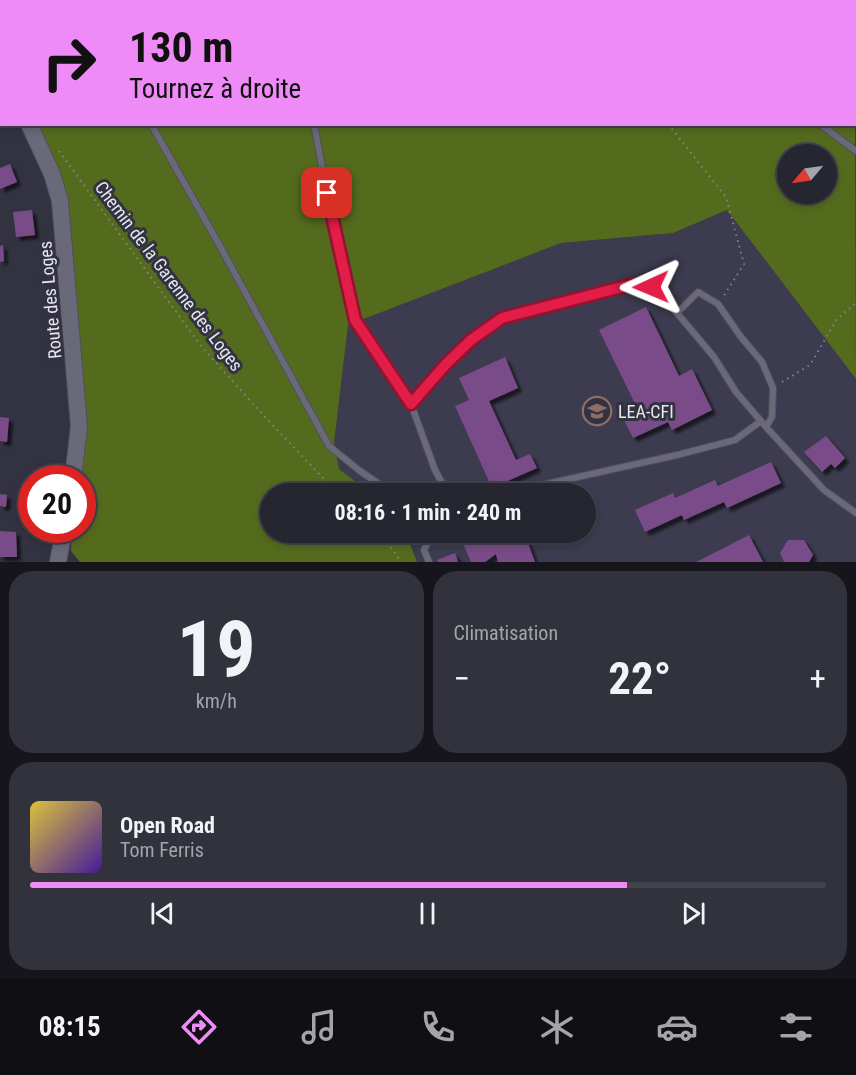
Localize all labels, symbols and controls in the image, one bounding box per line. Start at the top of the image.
text: 130 m [129,23,234,72]
icon: right [30,24,108,102]
text: Tournez à droite [129,73,301,105]
north arrow [777,144,837,204]
map controls [777,144,837,204]
pin [301,167,352,218]
icon: arrive [310,176,343,209]
street label: Chemin de la Garenne des Loges [91,177,247,375]
street label: Route des Loges [34,240,66,360]
position arrow [619,255,683,319]
school or university icon: LEA-CFI [581,395,613,427]
place label: LEA-CFI [618,401,674,422]
speed limit sign: 20 [18,465,96,543]
text: 08:16 · 1 min · 240 m [335,500,521,525]
text: 19 [177,604,256,695]
text: Climatisation [454,621,558,645]
text: 22° [608,652,671,705]
text: − [454,659,470,698]
text: + [810,659,826,698]
text: km/h [196,689,237,713]
text: Open Road [120,813,215,838]
text: Tom Ferris [120,838,204,862]
icon: previous [146,897,179,930]
icon: pause [411,897,444,930]
icon: next [677,897,710,930]
icon: directions [178,1006,220,1048]
icon: music [298,1006,340,1048]
icon: phone [417,1006,459,1048]
icon: climate [536,1006,578,1048]
icon: car [656,1006,698,1048]
icon: filters [775,1006,817,1048]
text: 08:15 [39,1011,101,1043]

